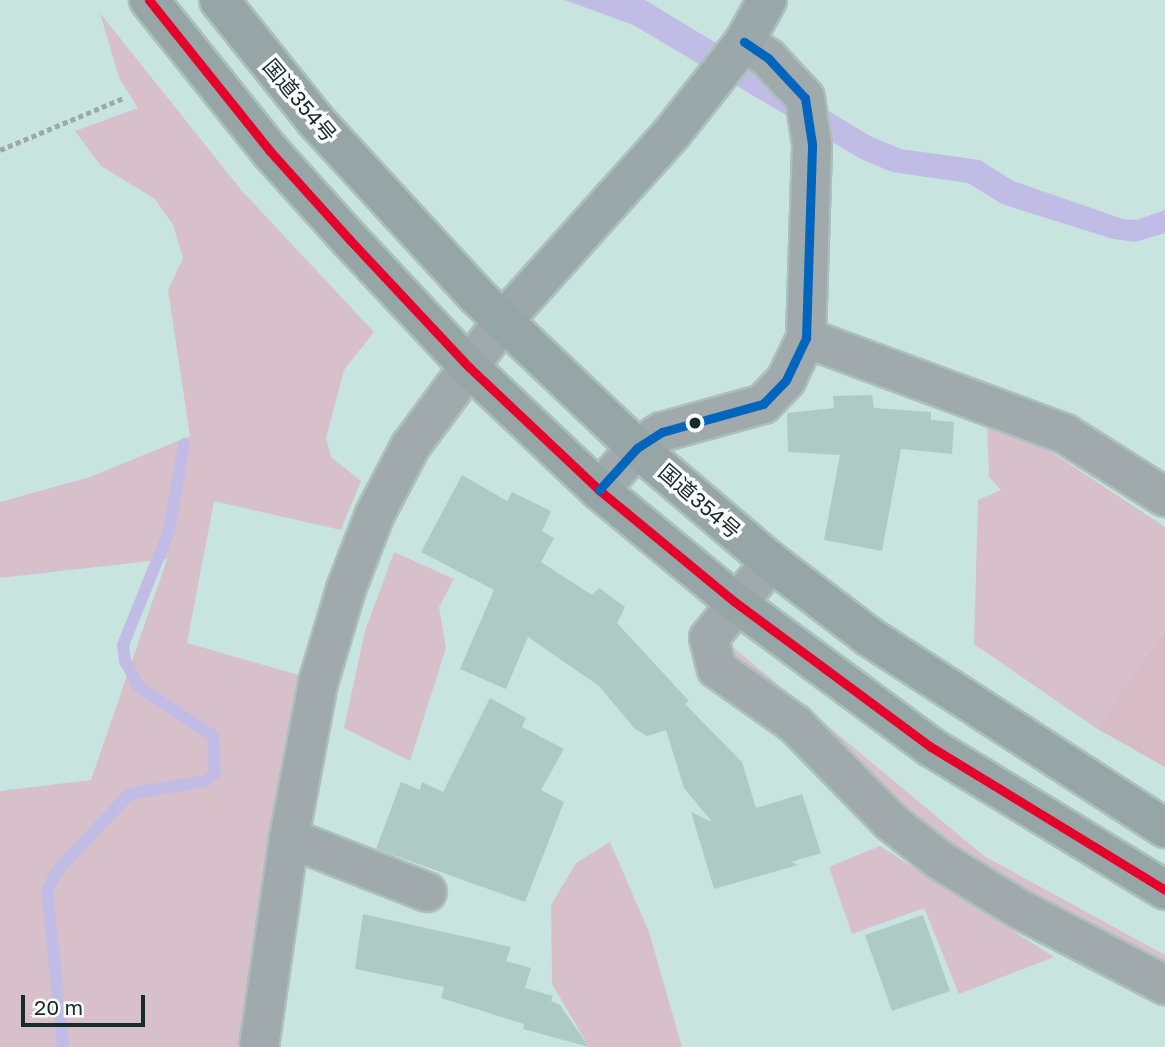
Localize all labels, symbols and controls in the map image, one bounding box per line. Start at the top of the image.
street label: 国道354号 [258,53,342,147]
unlabelled marker [688,416,702,430]
street label: 国道354号 [654,459,746,543]
scale bar [24,981,149,1025]
text: 20 m [34,994,83,1020]

